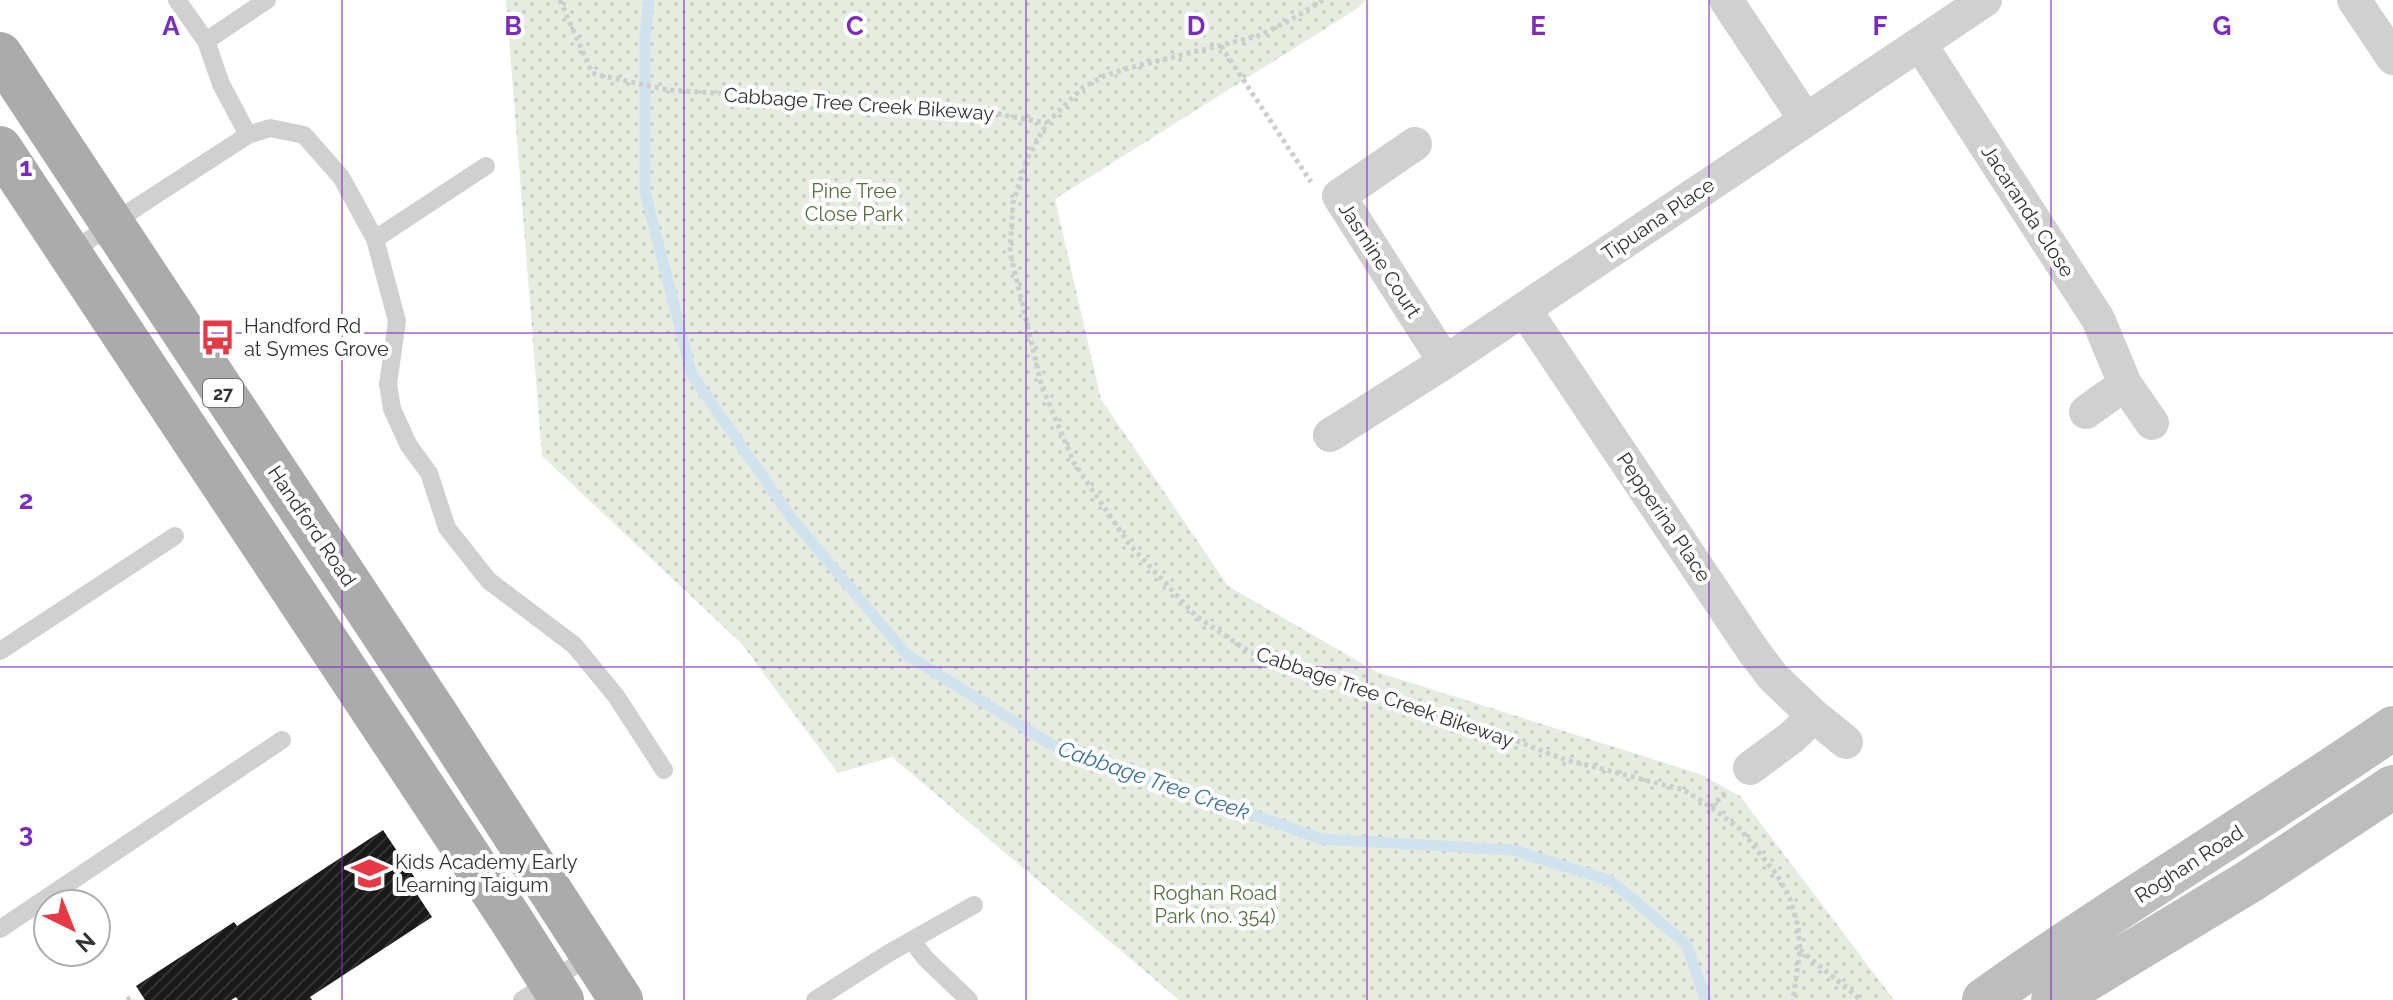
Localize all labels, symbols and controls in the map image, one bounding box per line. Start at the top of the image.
text: A [162,11,180,41]
text: B [504,11,522,41]
text: C [846,11,864,41]
text: D [1187,11,1205,41]
text: E [1530,11,1546,41]
text: F [1873,11,1888,41]
text: G [2213,11,2231,41]
street label: Cabbage Tree Creek Bikeway [723,83,995,125]
street label: Jacaranda Close [1976,140,2080,282]
text: 1 [20,152,33,182]
street label: Tipuana Place [1597,172,1719,266]
park label: Pine Tree Close Park [805,179,904,226]
street label: Jasmine Court [1334,198,1426,322]
place label: Handford Rd at Symes Grove [244,314,389,361]
bus stop icon: Handford Rd at Symes Grove [199,319,237,357]
road number: 27 [203,379,243,407]
street label: Pepperina Place [1612,448,1716,586]
street label: Handford Road [263,461,361,591]
text: 2 [19,485,33,515]
street label: Cabbage Tree Creek Bikeway [1253,642,1517,752]
water label: Cabbage Tree Creek [1055,735,1253,825]
text: 3 [19,818,33,848]
street label: Roghan Road [2130,820,2248,908]
place label: Kids Academy Early Learning Taigum [395,850,578,897]
school or university icon: Kids Academy Early Learning Taigum [350,855,388,893]
park label: Roghan Road Park (no. 354) [1153,881,1277,928]
north arrow [32,888,112,968]
text: N [71,927,101,958]

